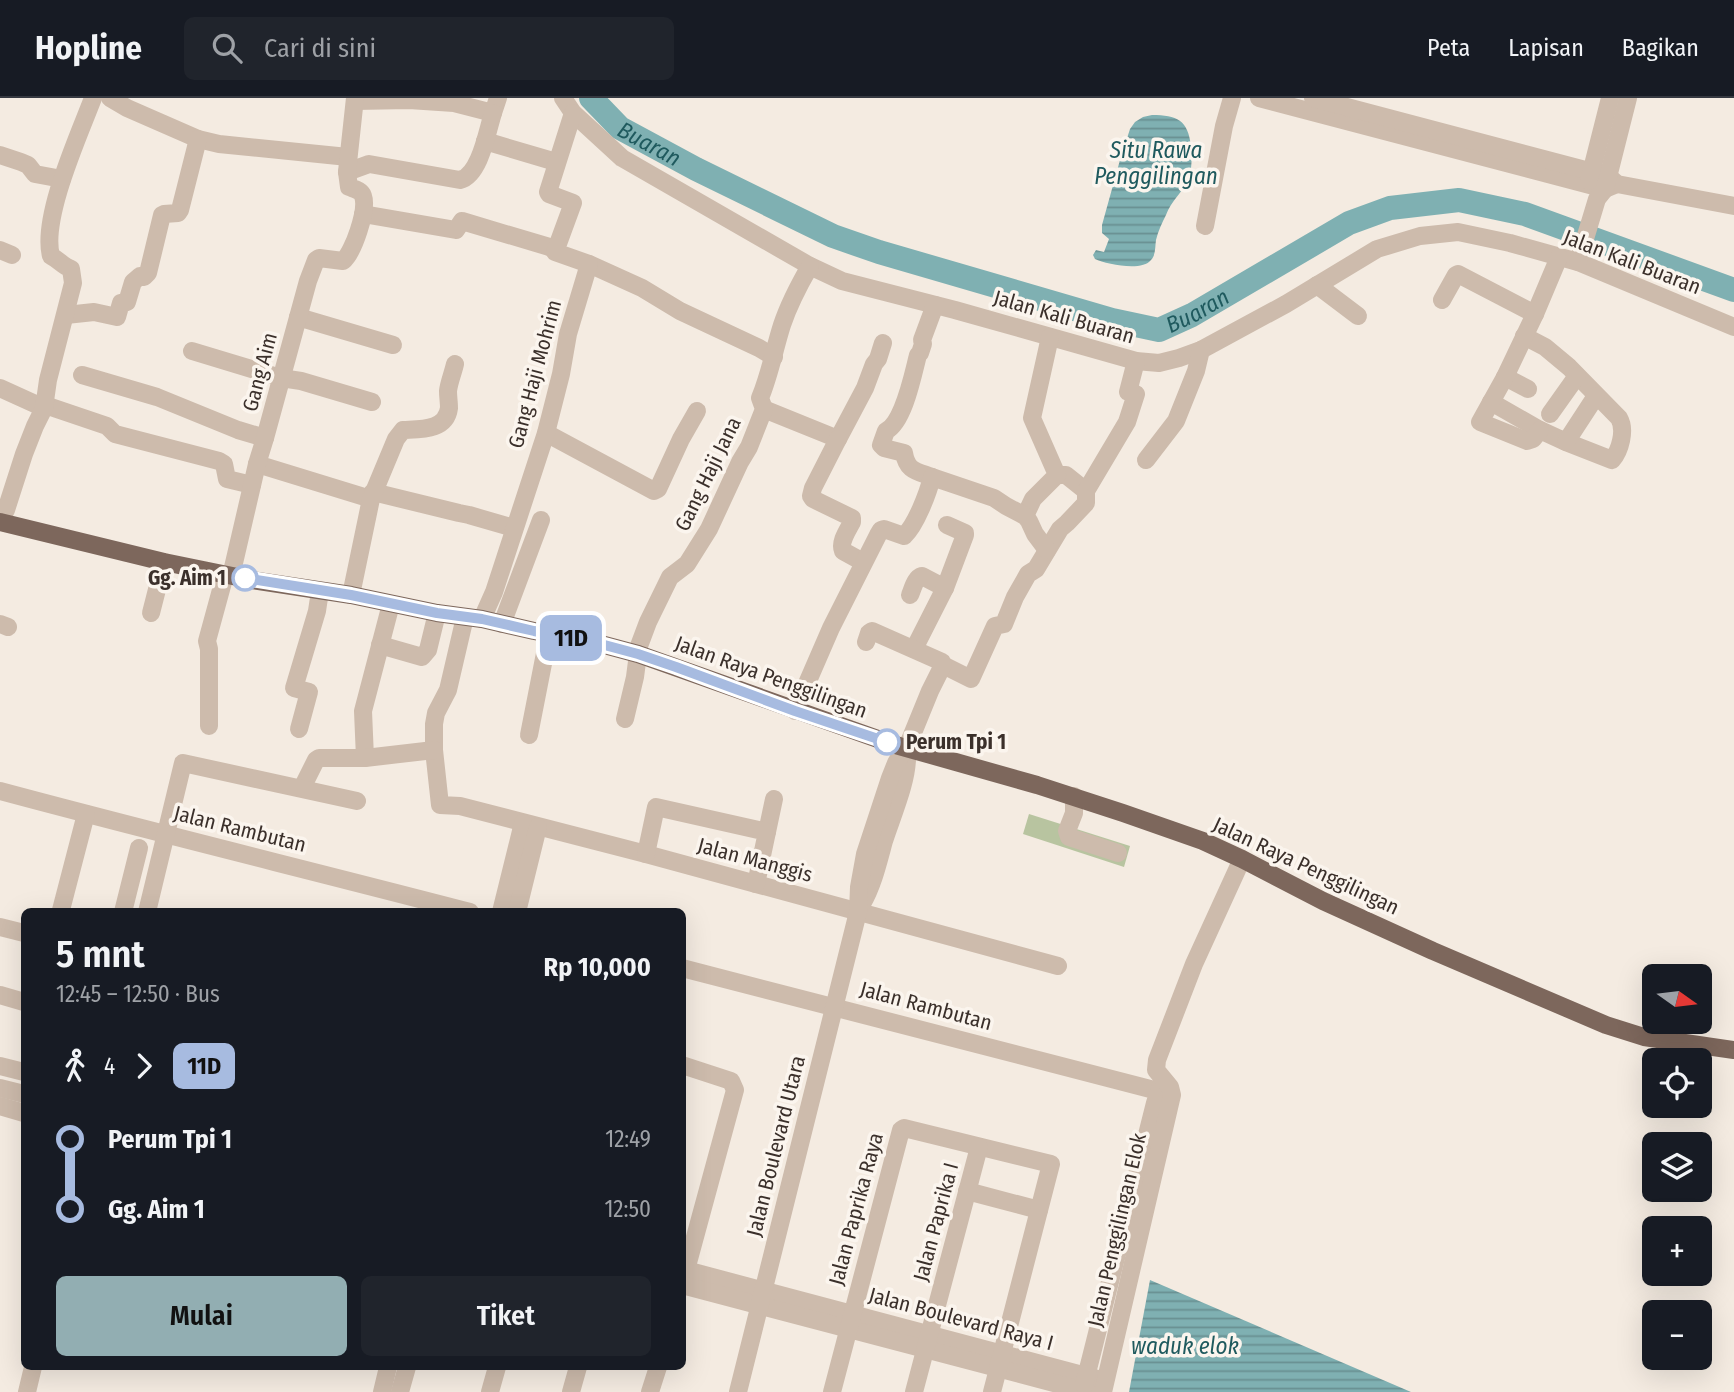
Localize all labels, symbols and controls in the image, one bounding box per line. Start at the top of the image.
search box [184,17,674,80]
text: Hopline [35,28,142,68]
icon: search [208,29,246,67]
text: Cari di sini [264,33,376,64]
text: Peta [1427,34,1470,62]
text: Lapisan [1508,34,1584,62]
text: Bagikan [1622,34,1699,62]
water label: Buaran [613,115,686,172]
water label: Situ Rawa Penggilingan [1094,136,1218,190]
street label: Jalan Kali Buaran [1560,224,1704,300]
water label: Buaran [1161,282,1234,339]
street label: Jalan Kali Buaran [991,284,1137,350]
street label: Gang Haji Mohrim [503,297,567,451]
street label: Gang Aim [237,330,283,414]
street label: Gang Haji Jana [669,413,747,535]
place label: Gg. Aim 1 [148,565,226,591]
marker: Gg. Aim 1 [232,565,258,591]
line badge: 11D [531,615,611,661]
text: 11D [554,624,588,652]
street label: Jalan Raya Penggilingan [671,630,871,724]
marker: Perum Tpi 1 [874,729,900,755]
place label: Perum Tpi 1 [906,729,1006,755]
street label: Jalan Rambutan [171,800,309,858]
street label: Jalan Raya Penggilingan [1209,811,1403,921]
street label: Jalan Manggis [695,832,815,888]
text: 5 mnt [56,931,145,977]
text: Rp 10,000 [544,952,651,983]
north arrow [1642,964,1712,1034]
map controls [1642,964,1712,1370]
street label: Jalan Rambutan [857,976,995,1036]
text: 12:45 – 12:50 · Bus [56,980,220,1008]
icon: walk [56,1047,94,1085]
icon: forward [125,1047,163,1085]
button: locate [1642,1048,1712,1118]
text: 4 [104,1052,115,1080]
text: 11D [187,1052,221,1080]
street label: Jalan Boulevard Utara [741,1053,811,1239]
text: Perum Tpi 1 [108,1124,232,1155]
text: 12:49 [605,1125,651,1153]
street label: Jalan Paprika Raya [823,1130,889,1288]
street label: Jalan Penggilingan Elok [1082,1130,1152,1329]
button: layers [1642,1132,1712,1202]
street label: Jalan Paprika I [908,1160,964,1284]
text: Gg. Aim 1 [108,1194,205,1225]
text: 12:50 [604,1195,651,1223]
button: + [1642,1216,1712,1286]
button: Mulai [56,1276,347,1356]
button: Tiket [361,1276,651,1356]
street label: Jalan Boulevard Raya I [866,1282,1056,1356]
button: − [1642,1300,1712,1370]
water label: waduk elok [1131,1332,1239,1360]

